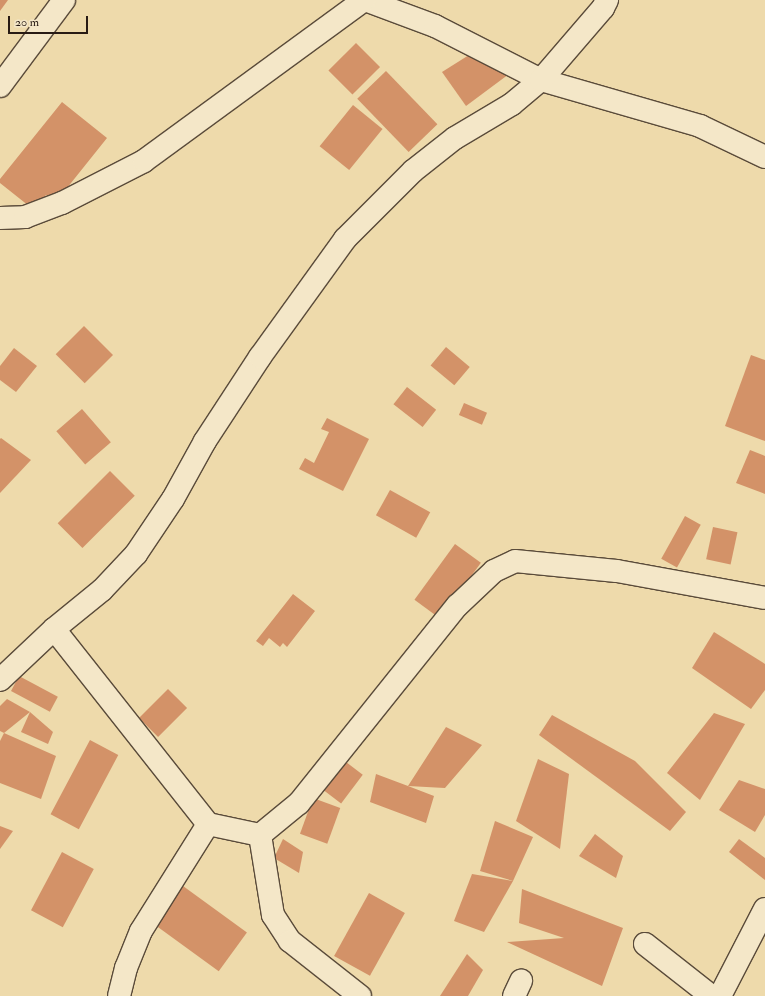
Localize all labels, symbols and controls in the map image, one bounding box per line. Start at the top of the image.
scale bar [10,8,90,34]
text: 20 m [15,15,39,30]

